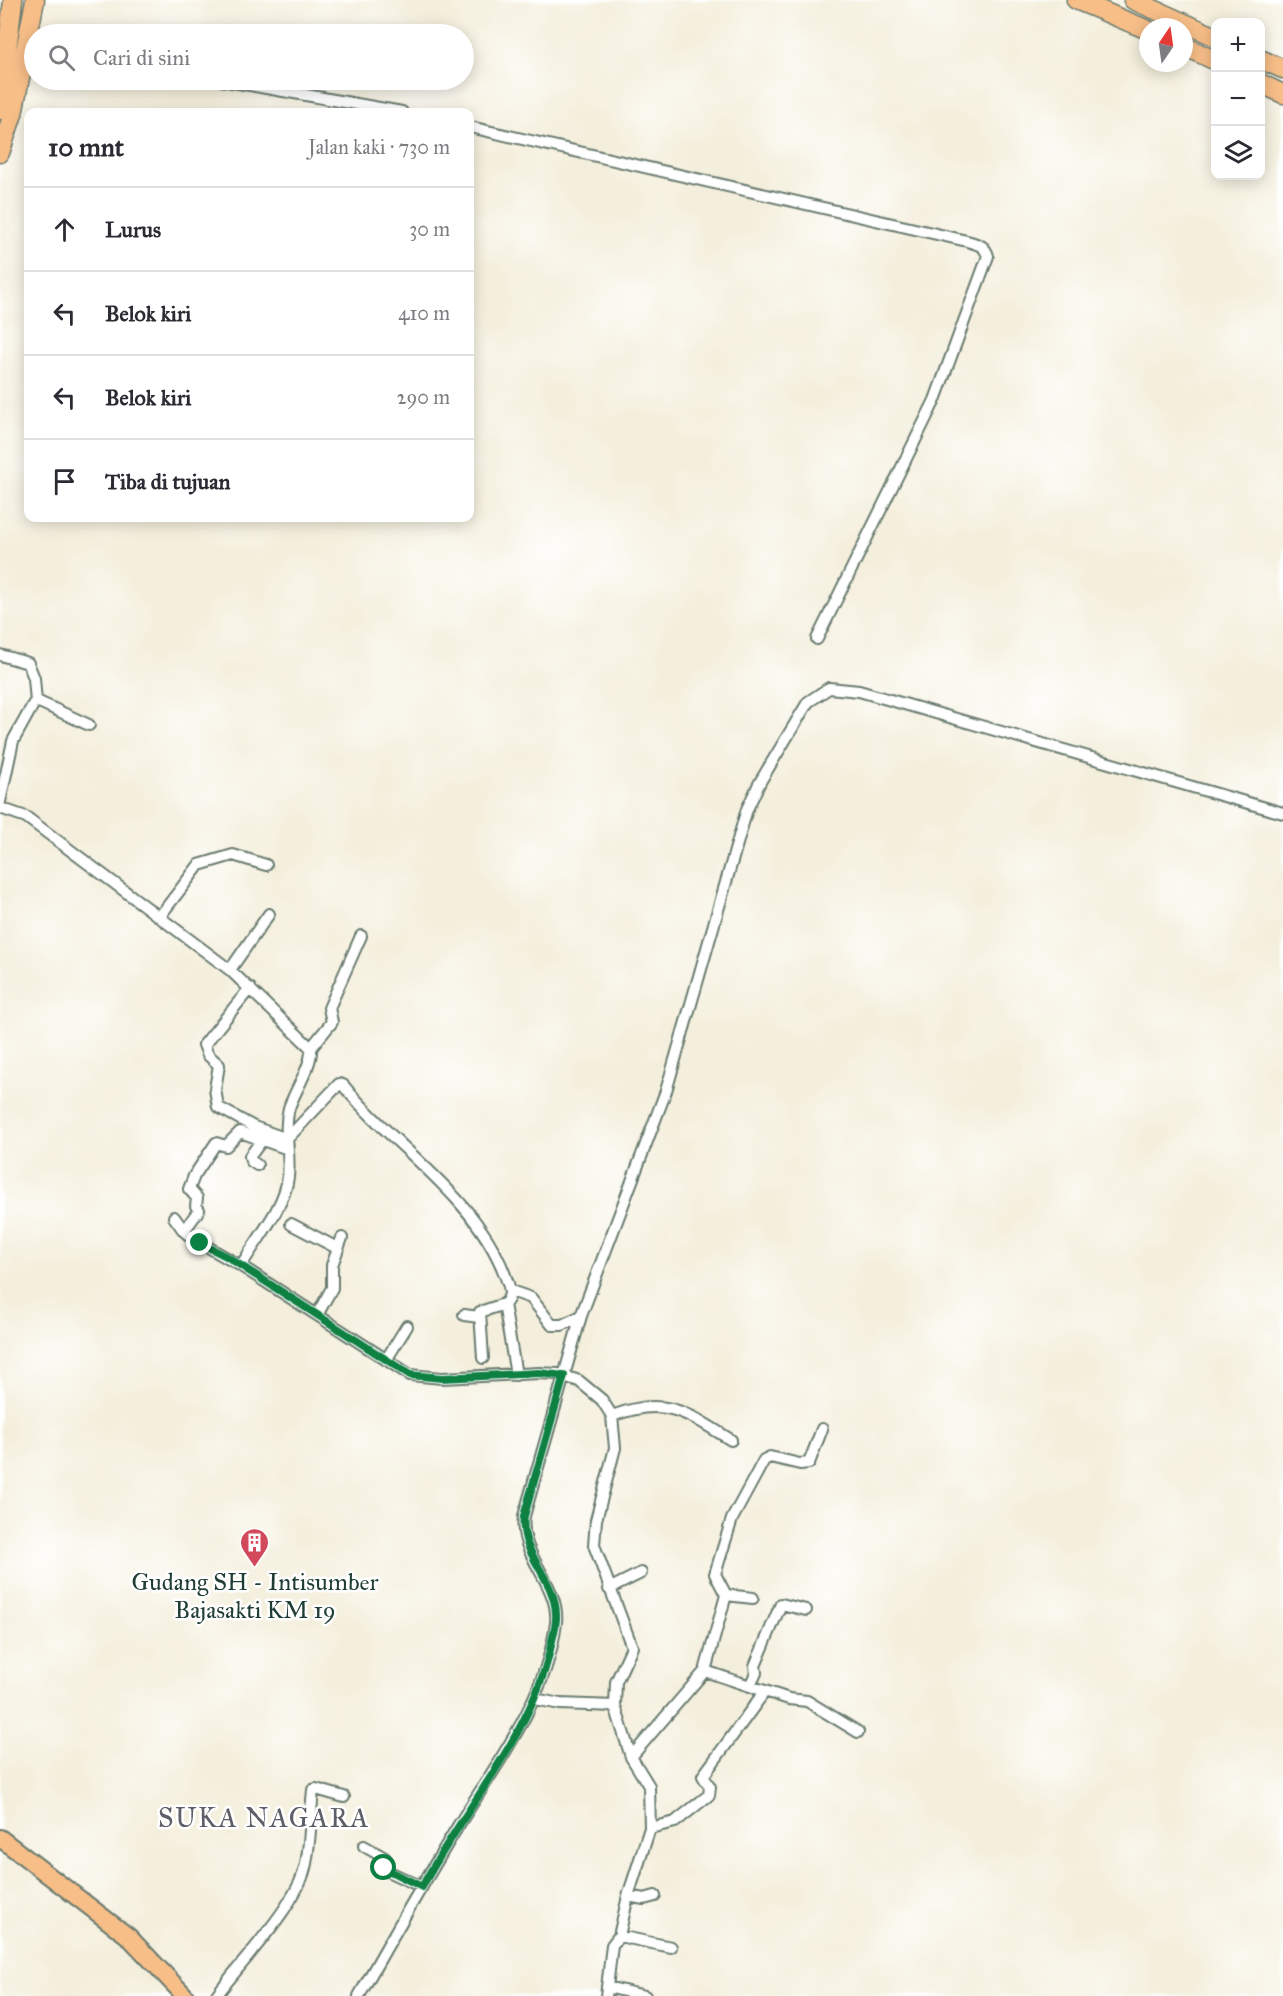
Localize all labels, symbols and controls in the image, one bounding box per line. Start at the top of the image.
north arrow [1139,18,1193,72]
map controls [1211,18,1265,180]
button: + [1211,18,1265,72]
search box [24,24,474,90]
icon: search [45,41,78,74]
text: Cari di sini [93,44,190,71]
button: − [1211,72,1265,126]
button: layers [1211,126,1265,180]
text: 10 mnt [48,131,124,163]
text: Jalan kaki · 730 m [308,135,450,159]
icon: ahead [48,213,81,246]
text: Lurus [105,216,161,243]
text: 30 m [409,217,450,241]
icon: left [48,297,81,330]
text: Belok kiri [105,300,191,327]
text: 410 m [398,301,450,325]
icon: left [48,381,81,414]
text: Belok kiri [105,384,191,411]
text: 290 m [397,385,450,409]
icon: arrive [48,465,81,498]
text: Tiba di tujuan [105,468,230,495]
route end [186,1229,212,1255]
building icon: Gudang SH - Intisumber Bajasakti KM 19 [239,1526,271,1568]
place label: Gudang SH - Intisumber Bajasakti KM 19 [131,1567,379,1625]
district label: SUKA NAGARA [158,1801,370,1834]
route start [370,1854,396,1880]

